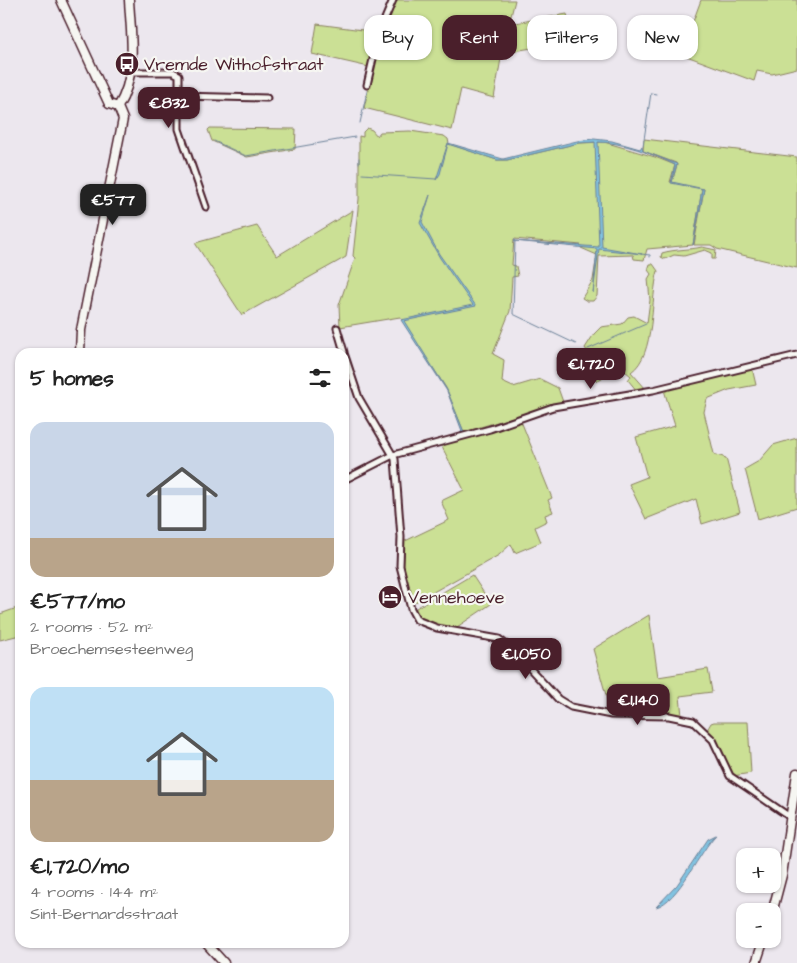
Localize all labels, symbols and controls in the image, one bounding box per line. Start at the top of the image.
chip: Buy [364,15,432,60]
chip: Rent [442,15,517,60]
chip: Filters [527,15,617,60]
chip: New [627,15,698,60]
bus stop icon: Vremde Withofstraat [114,51,140,77]
place label: Vremde Withofstraat [144,52,324,77]
pin: €832 [139,86,199,129]
text: €832 [149,92,189,114]
pin: €577 [83,184,143,226]
text: €577 [91,189,135,211]
pin: €1,720 [550,348,632,390]
text: €1,720 [568,353,614,375]
text: 5 homes [30,364,114,393]
icon: filters [306,364,334,392]
icon: home [137,454,227,544]
hotel icon: Vennehoeve [377,584,403,610]
place label: Vennehoeve [408,585,505,610]
text: €577/mo [30,587,125,616]
text: 2 rooms · 52 m² [30,616,153,638]
text: Broechemsesteenweg [30,638,193,660]
pin: €1,050 [485,638,567,680]
text: €1,050 [501,643,551,665]
pin: €1,140 [597,684,679,726]
text: €1,140 [618,689,658,711]
icon: home [137,719,227,809]
map controls [736,848,781,948]
button: + [736,848,781,893]
text: €1,720/mo [30,852,129,881]
text: 4 rooms · 144 m² [30,881,158,903]
text: Sint-Bernardsstraat [30,903,178,925]
button: − [736,903,781,948]

